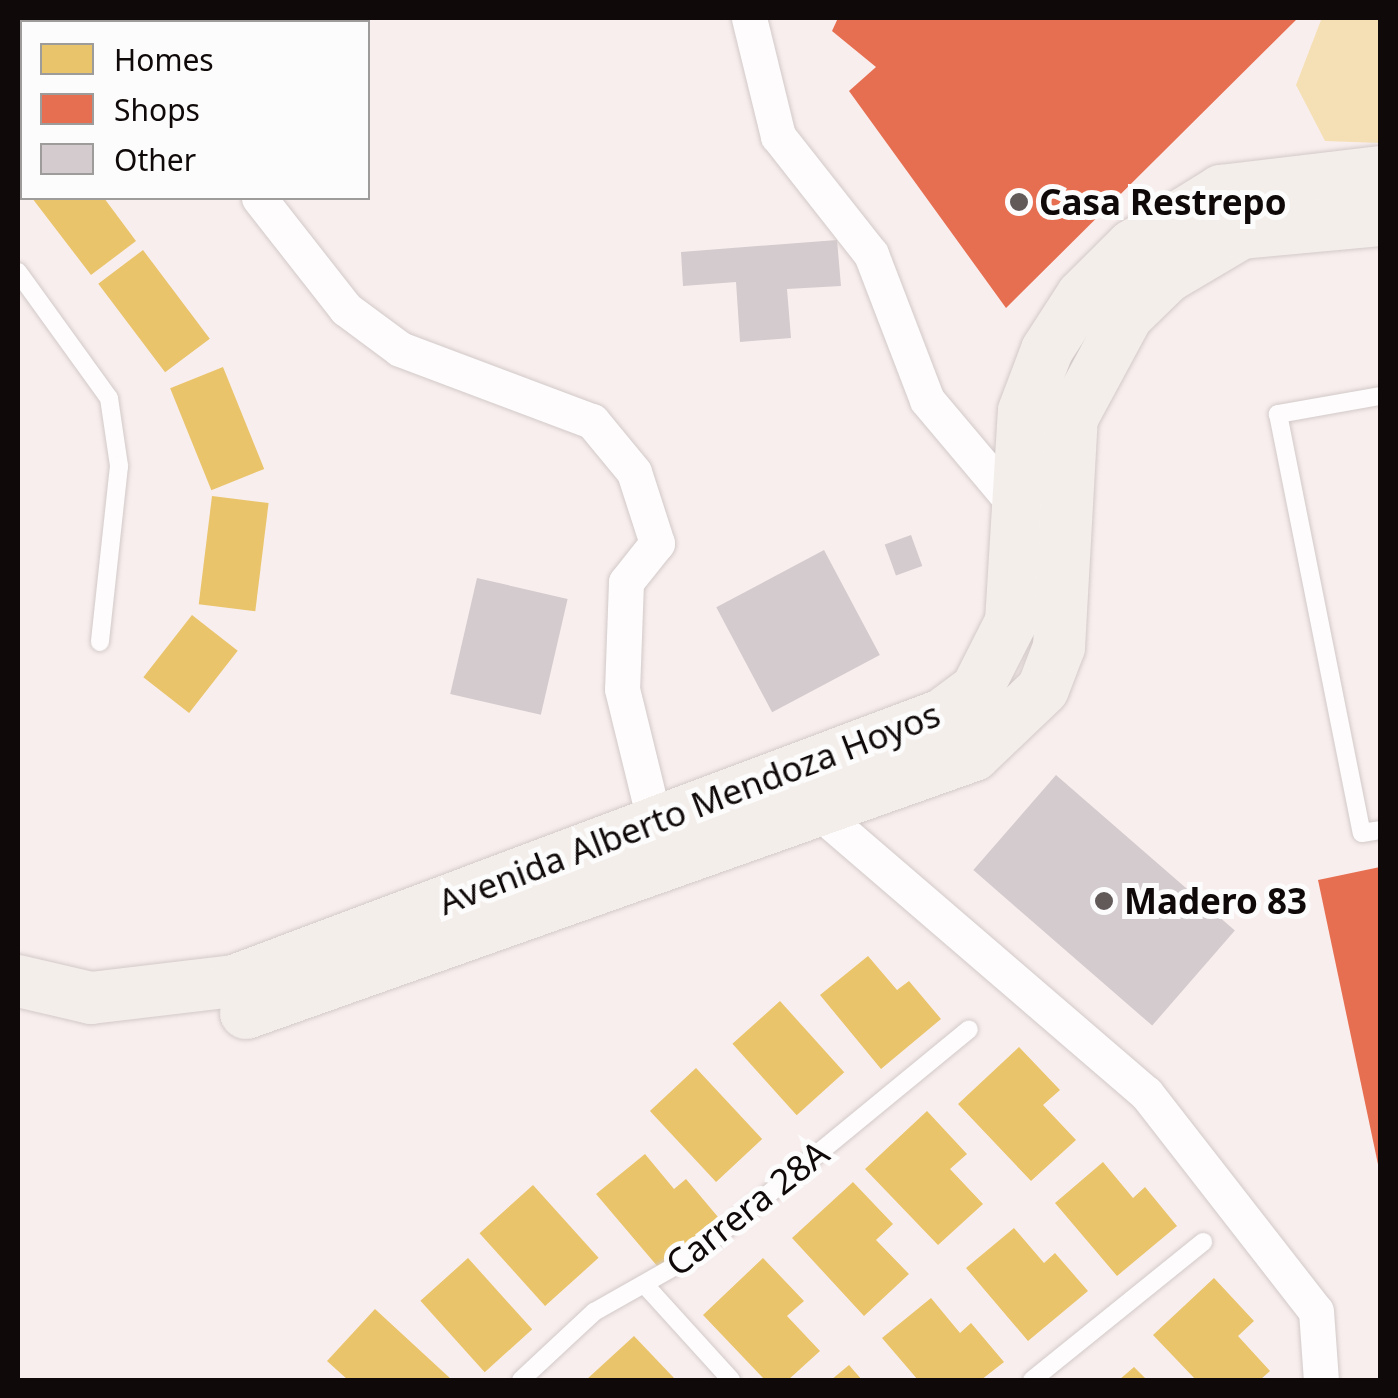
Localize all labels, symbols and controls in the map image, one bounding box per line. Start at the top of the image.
legend [20,20,370,200]
text: Homes [114,39,214,80]
text: Shops [114,89,200,130]
text: Other [114,139,196,180]
place label: Casa Restrepo [1039,181,1287,223]
marker: Casa Restrepo [1008,191,1030,213]
street label: Avenida Alberto Mendoza Hoyos [432,693,946,923]
place label: Madero 83 [1124,880,1307,922]
marker: Madero 83 [1093,890,1115,912]
street label: Carrera 28A [657,1132,837,1284]

